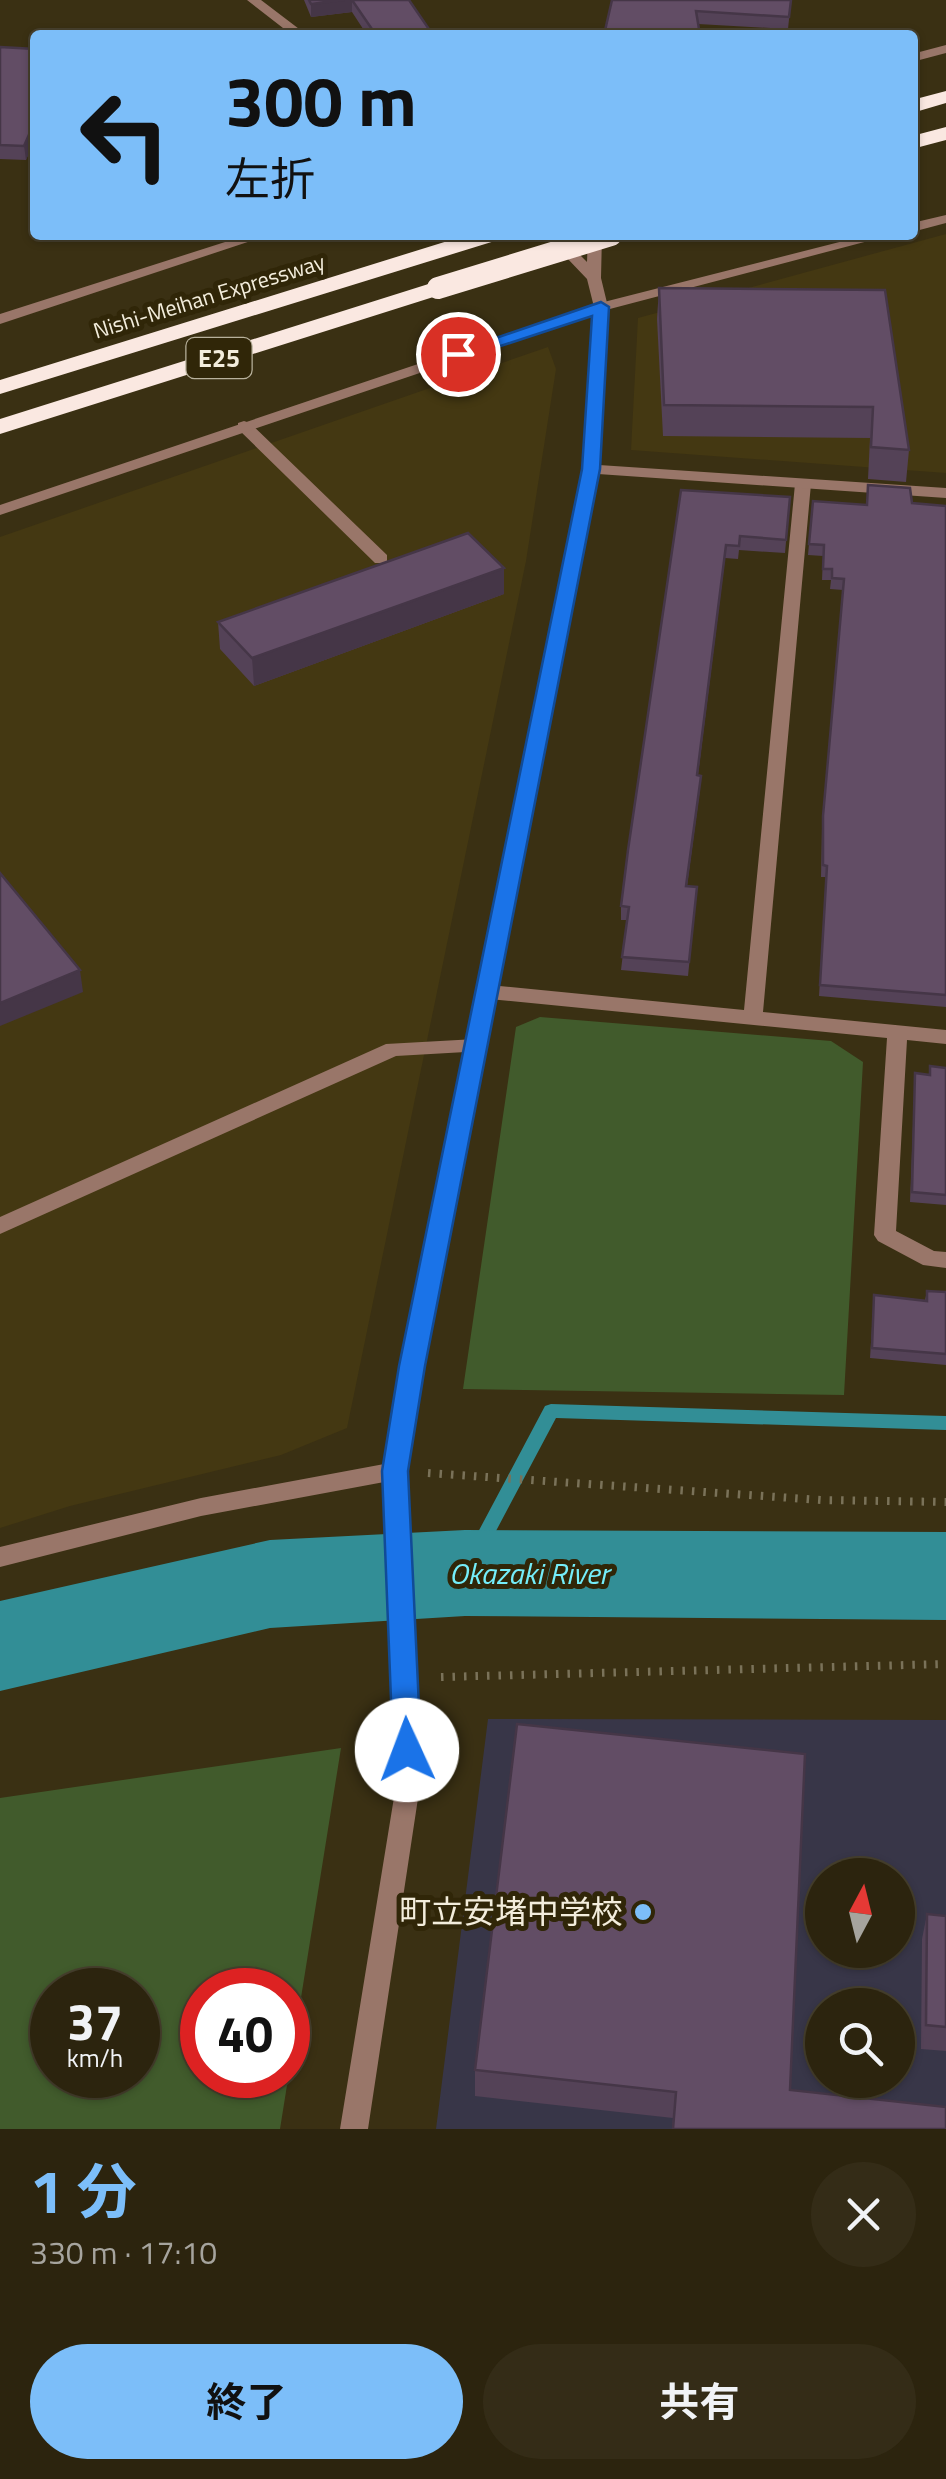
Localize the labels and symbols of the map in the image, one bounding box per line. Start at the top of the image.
street label: Nishi-Meihan Expressway [89,244,329,347]
pin [416,312,501,397]
road number: E25 [186,338,252,378]
water label: Okazaki River [449,1550,613,1596]
position arrow [355,1698,459,1802]
north arrow [805,1858,915,1968]
place label: 町立安堵中学校 [399,1887,623,1935]
marker: 町立安堵中学校 [632,1901,654,1923]
speed limit sign: 40 [180,1968,310,2098]

